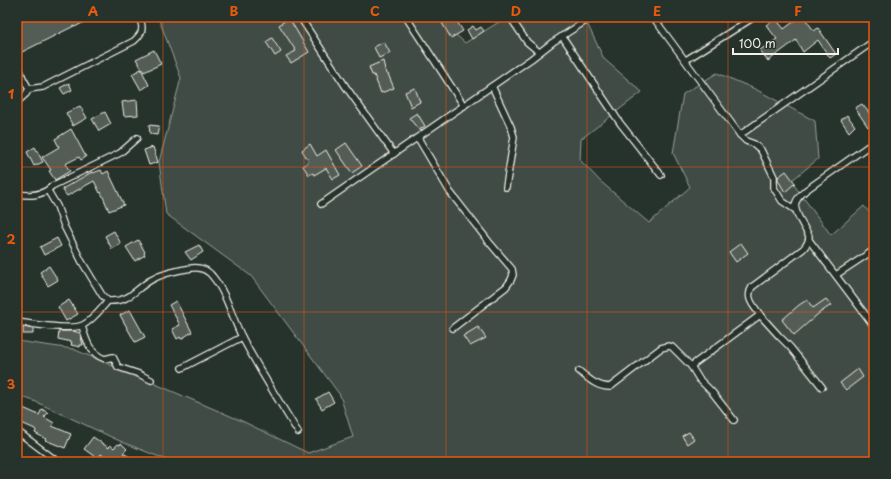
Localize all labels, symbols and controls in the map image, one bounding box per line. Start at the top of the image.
text: A [88,1,98,20]
text: B [230,1,239,20]
text: C [370,1,380,20]
text: D [511,1,521,20]
text: E [653,1,661,20]
text: F [794,1,802,20]
scale bar [733,30,838,56]
text: 100 m [739,34,776,52]
text: 1 [8,84,14,103]
text: 2 [6,229,16,248]
text: 3 [7,374,16,393]

